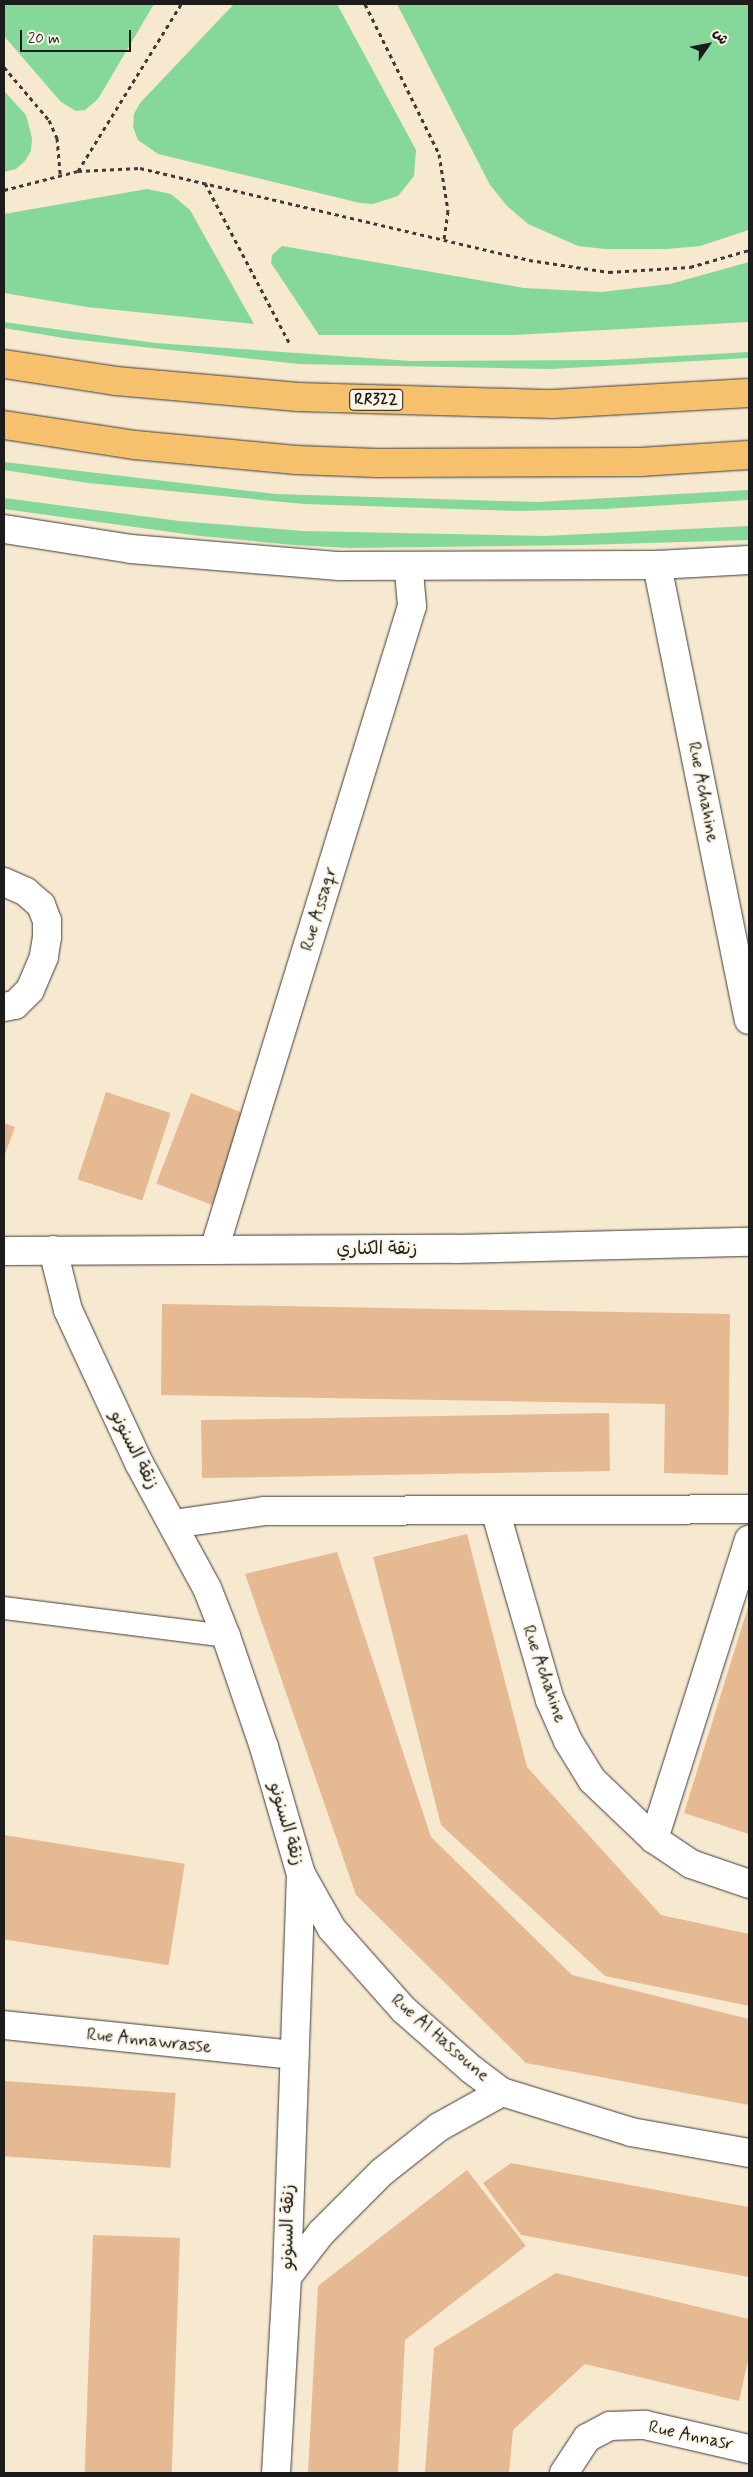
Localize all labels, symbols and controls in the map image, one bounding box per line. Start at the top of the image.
scale bar [22,20,134,52]
north arrow [683,20,733,70]
text: ش [709,25,732,48]
text: 20 m [28,29,60,49]
road number: RR322 [348,386,404,414]
street label: Rue Achahine [683,740,723,844]
street label: Rue Assaqr [296,864,342,954]
street label: زنقة الكناري [337,1238,417,1260]
street label: زنقة السنونو [105,1407,163,1493]
street label: Rue Achahine [517,1622,571,1726]
street label: زنقة السنونو [264,1780,308,1868]
street label: Rue Al Hassoune [386,1989,494,2087]
street label: Rue Annawrasse [85,2024,213,2058]
street label: زنقة السنونو [276,2184,300,2270]
street label: Rue Annasr [647,2417,735,2455]

